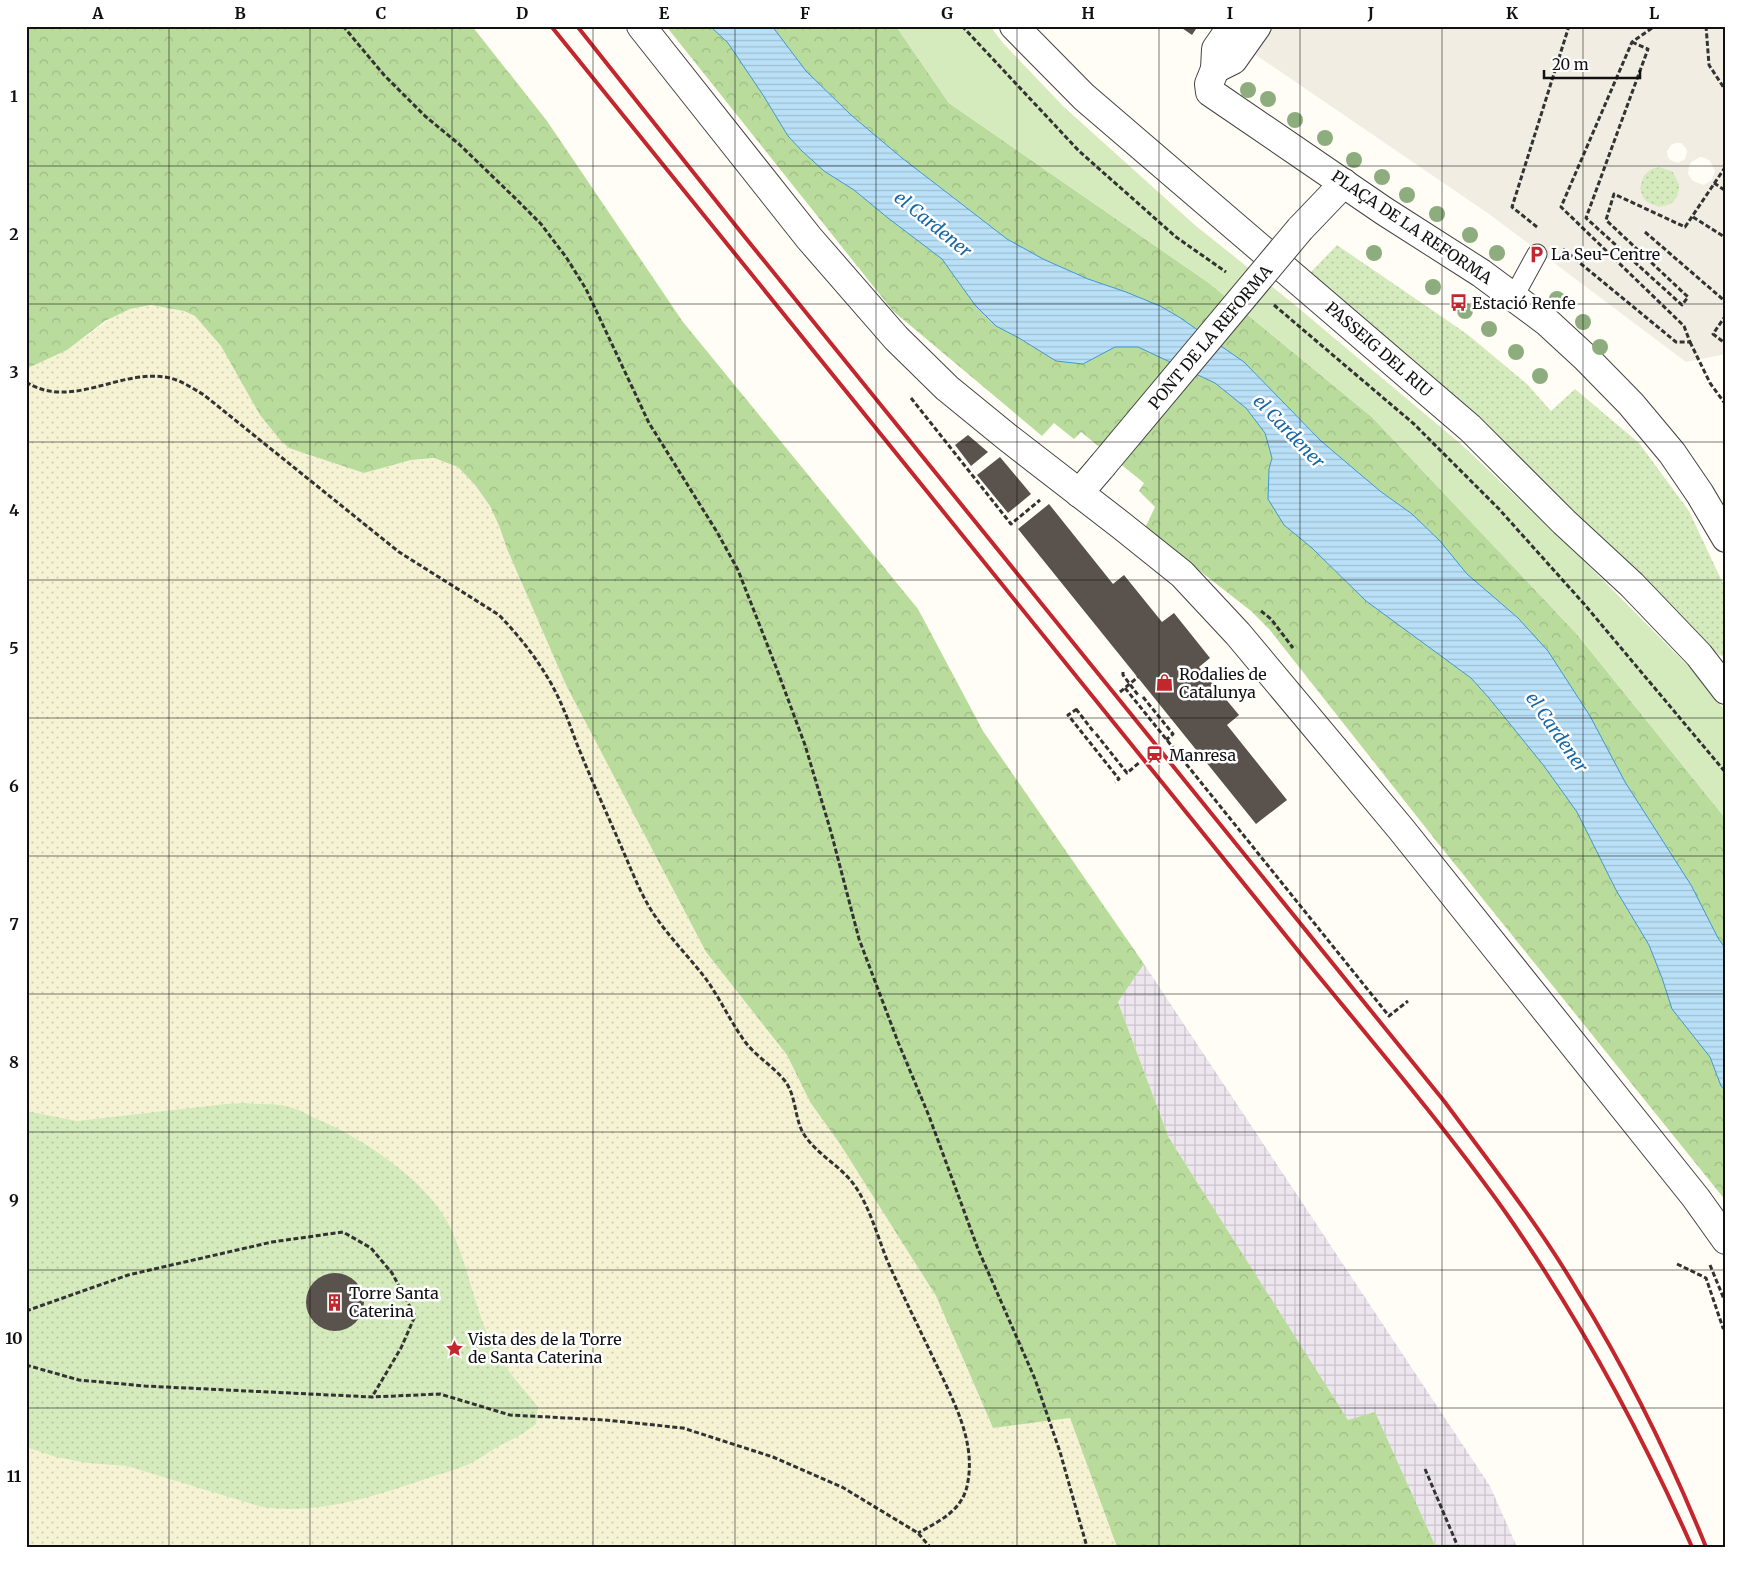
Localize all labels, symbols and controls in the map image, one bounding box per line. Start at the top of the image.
text: A [91,3,104,23]
text: B [234,3,246,23]
text: C [376,3,386,23]
text: D [516,3,528,23]
text: E [659,3,670,23]
text: F [800,3,810,23]
text: G [941,3,953,23]
text: H [1081,3,1095,23]
text: I [1227,3,1233,23]
text: J [1367,3,1374,23]
text: K [1506,3,1518,23]
text: L [1649,3,1659,23]
scale bar [1544,48,1641,80]
text: 20 m [1552,55,1589,74]
text: 1 [10,86,18,106]
street label: PLAÇA DE LA REFORMA [1328,166,1497,289]
water label: el Cardener [890,186,977,263]
text: 2 [9,224,19,244]
parking icon: La Seu-Centre [1527,244,1547,264]
place label: La Seu-Centre [1551,244,1660,264]
street label: PONT DE LA REFORMA [1144,260,1277,413]
bus stop icon: Estació Renfe [1448,293,1468,313]
place label: Estació Renfe [1472,293,1576,313]
street label: PASSEIG DEL RIU [1322,297,1436,401]
text: 3 [9,362,19,382]
water label: el Cardener [1248,390,1330,473]
text: 4 [9,500,19,520]
text: 5 [9,638,19,658]
place label: Rodalies de Catalunya [1179,664,1267,702]
shop icon: Rodalies de Catalunya [1155,673,1175,693]
water label: el Cardener [1521,687,1593,777]
station icon: Manresa [1145,745,1165,765]
place label: Manresa [1169,745,1236,765]
text: 6 [9,776,19,796]
text: 7 [9,914,19,934]
text: 8 [9,1052,19,1072]
text: 9 [9,1190,19,1210]
place label: Torre Santa Caterina [349,1283,439,1321]
building icon: Torre Santa Caterina [325,1292,345,1312]
text: 10 [5,1328,23,1348]
place label: Vista des de la Torre de Santa Caterina [467,1329,622,1367]
place icon: Vista des de la Torre de Santa Caterina [444,1338,464,1358]
text: 11 [7,1466,22,1486]

